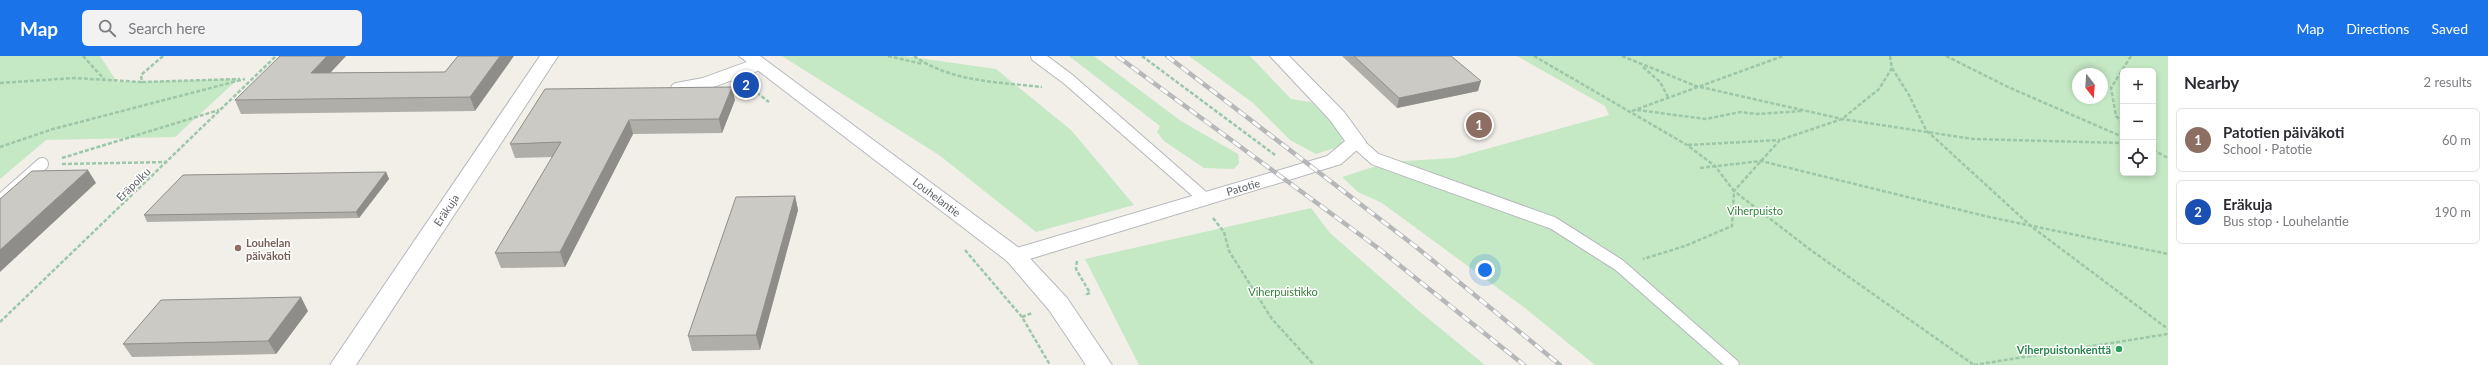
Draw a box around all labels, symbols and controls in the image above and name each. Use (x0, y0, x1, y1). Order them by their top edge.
search box (82, 10, 362, 46)
text: Map (20, 17, 58, 40)
icon: search (96, 17, 118, 39)
text: Search here (128, 19, 206, 37)
text: Map (2297, 20, 2324, 37)
text: Directions (2346, 20, 2409, 37)
text: Saved (2431, 20, 2468, 37)
north arrow (2072, 68, 2108, 104)
map controls (2120, 68, 2156, 176)
button: + (2120, 68, 2156, 104)
pin: 2 (733, 70, 759, 100)
text: Nearby (2184, 72, 2239, 93)
text: 2 results (2424, 74, 2472, 90)
button: − (2120, 104, 2156, 140)
pin: 1 (1466, 110, 1492, 140)
text: Patotien päiväkoti (2223, 123, 2344, 141)
text: 1 (2194, 132, 2202, 148)
text: 60 m (2442, 132, 2471, 148)
button: locate (2120, 140, 2156, 176)
text: School · Patotie (2223, 141, 2312, 157)
street label: Eräpolku (113, 165, 153, 203)
street label: Louhelantie (911, 175, 964, 219)
street label: Patotie (1225, 176, 1262, 198)
street label: Eräkuja (431, 192, 461, 228)
text: Eräkuja (2223, 195, 2272, 213)
park label: Viherpuisto (1727, 204, 1783, 217)
text: 2 (2194, 204, 2202, 220)
text: 190 m (2434, 204, 2471, 220)
text: Bus stop · Louhelantie (2223, 213, 2349, 229)
place label: Louhelan päiväkoti (246, 236, 291, 262)
marker: Louhelan päiväkoti (233, 243, 243, 253)
your location (1475, 260, 1495, 280)
park label: Viherpuistikko (1248, 285, 1318, 298)
place label: Viherpuistonkenttä (2016, 343, 2111, 356)
marker: Viherpuistonkenttä (2114, 344, 2124, 354)

